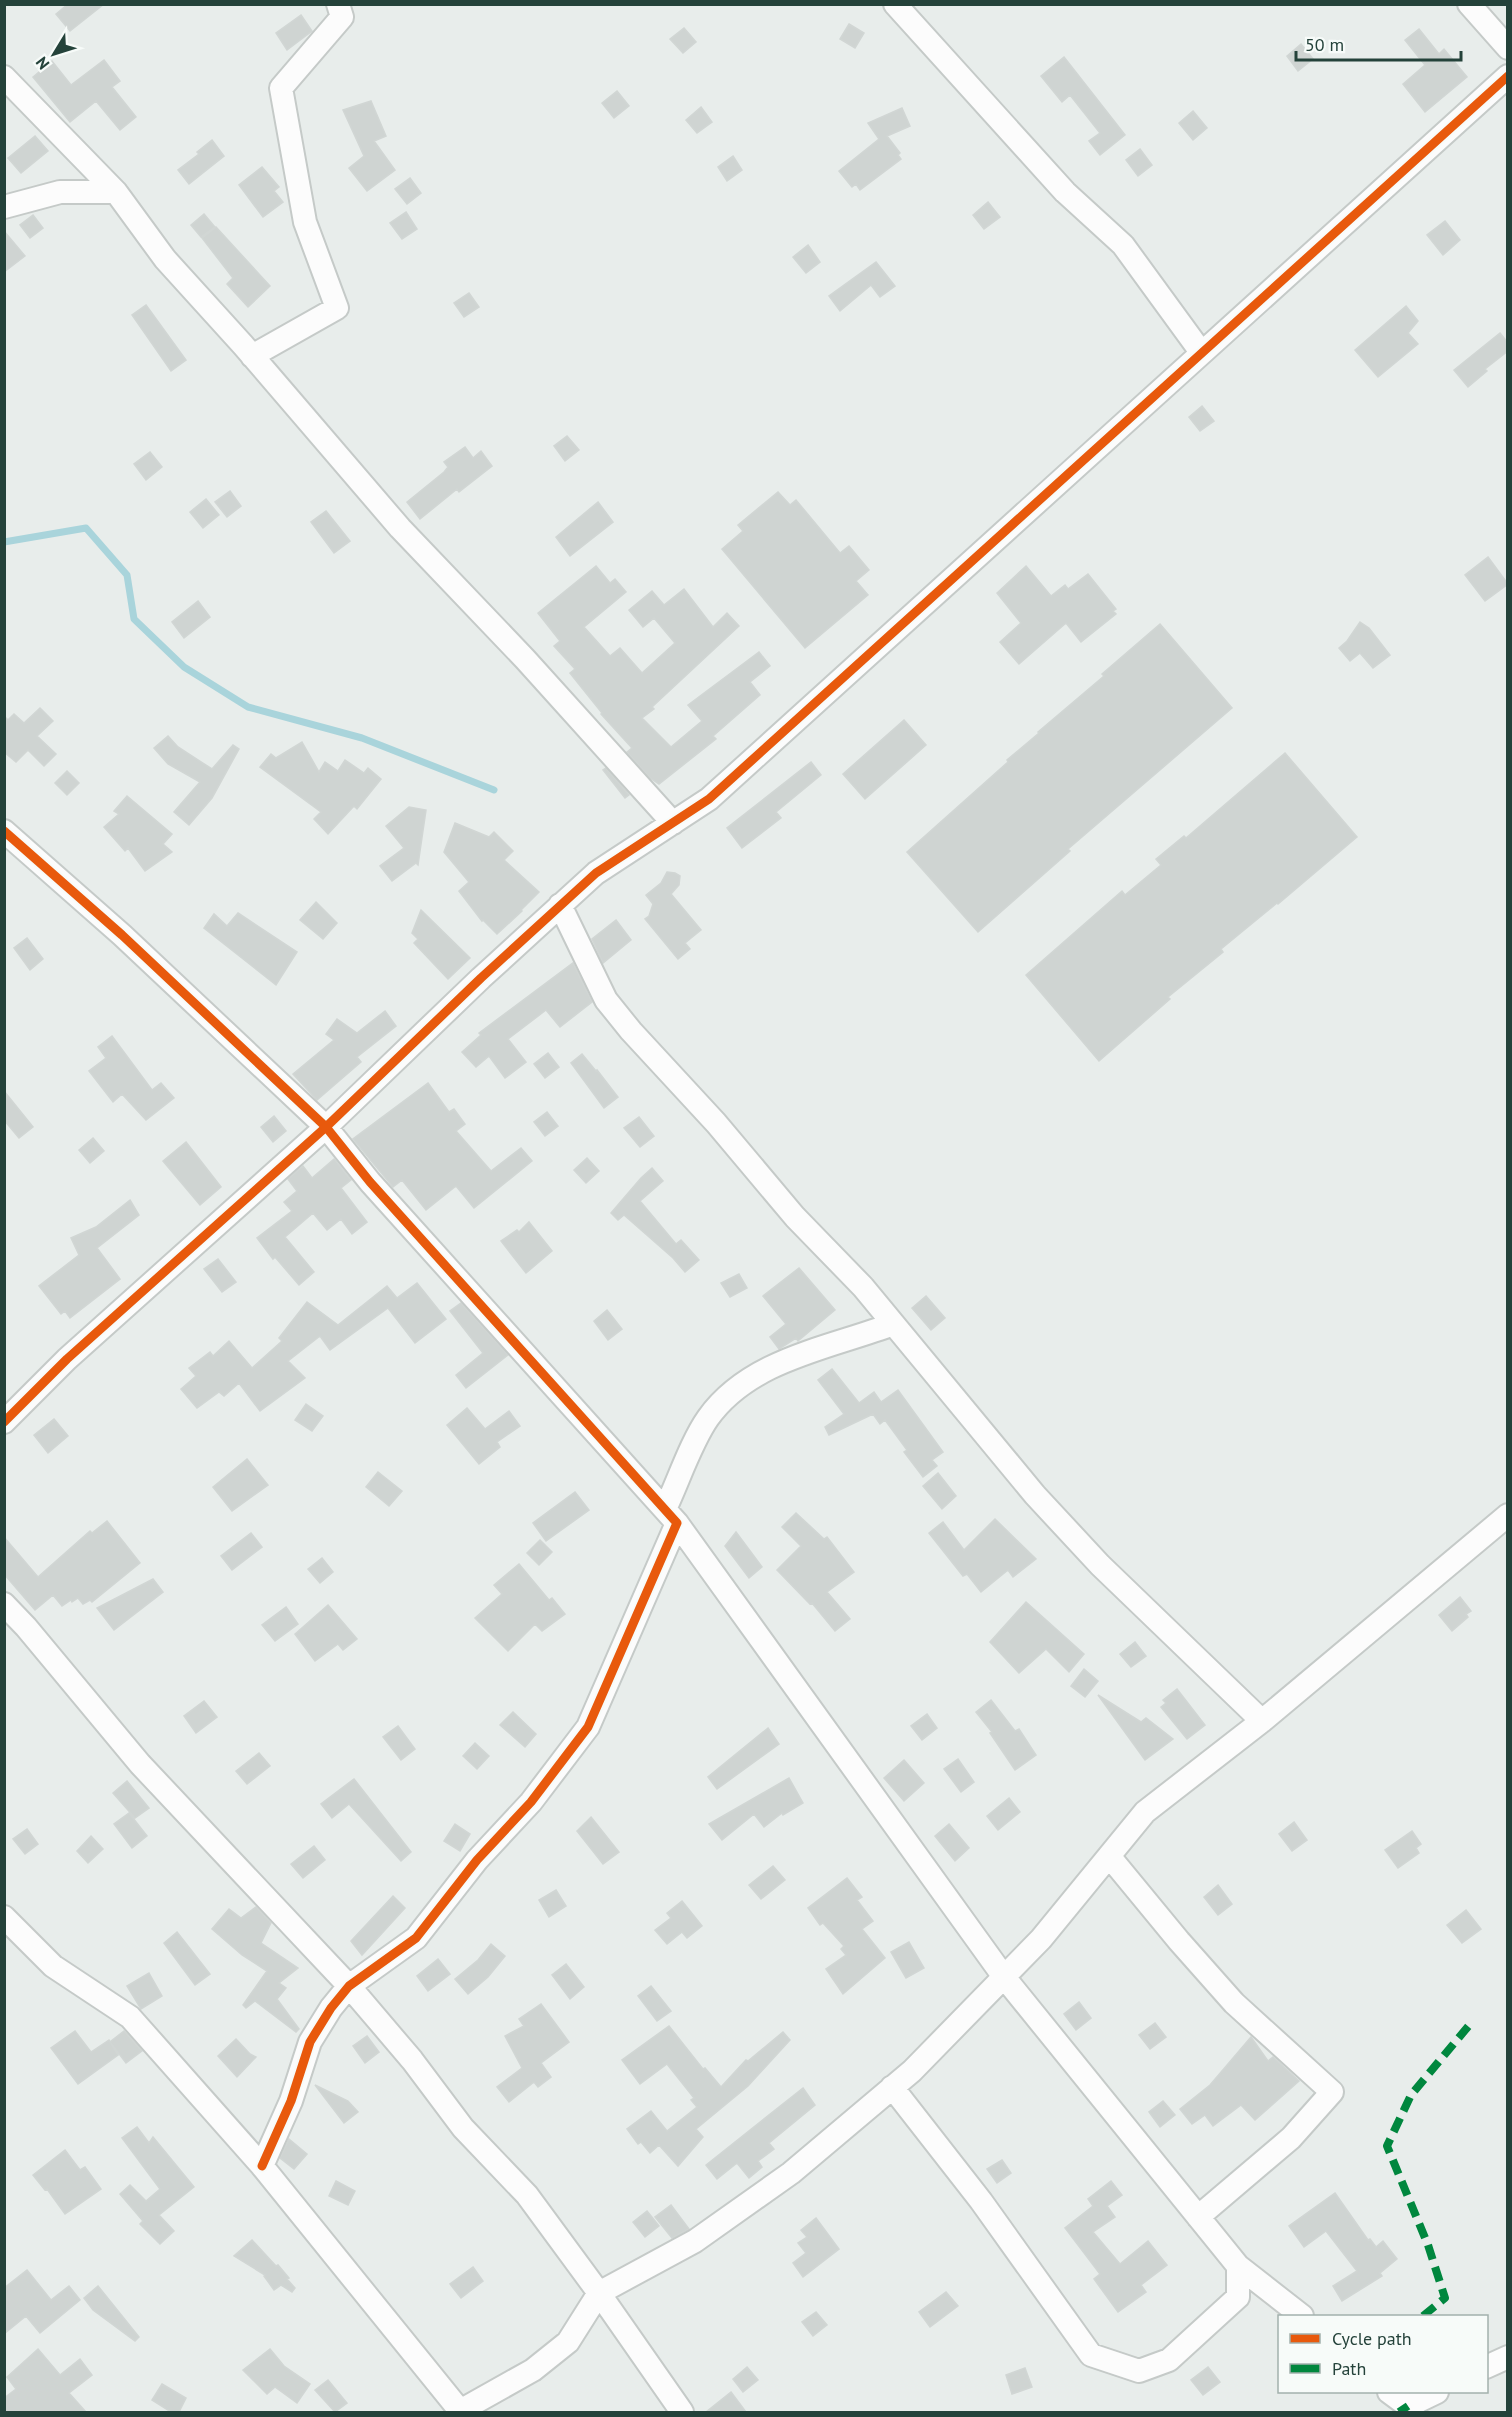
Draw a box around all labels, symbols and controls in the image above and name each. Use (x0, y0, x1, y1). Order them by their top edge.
north arrow (24, 24, 84, 84)
scale bar (1296, 24, 1461, 62)
text: 50 m (1305, 33, 1344, 56)
text: N (31, 53, 53, 74)
legend (1278, 2315, 1488, 2393)
text: Cycle path (1332, 2327, 1412, 2350)
text: Path (1332, 2357, 1366, 2380)

